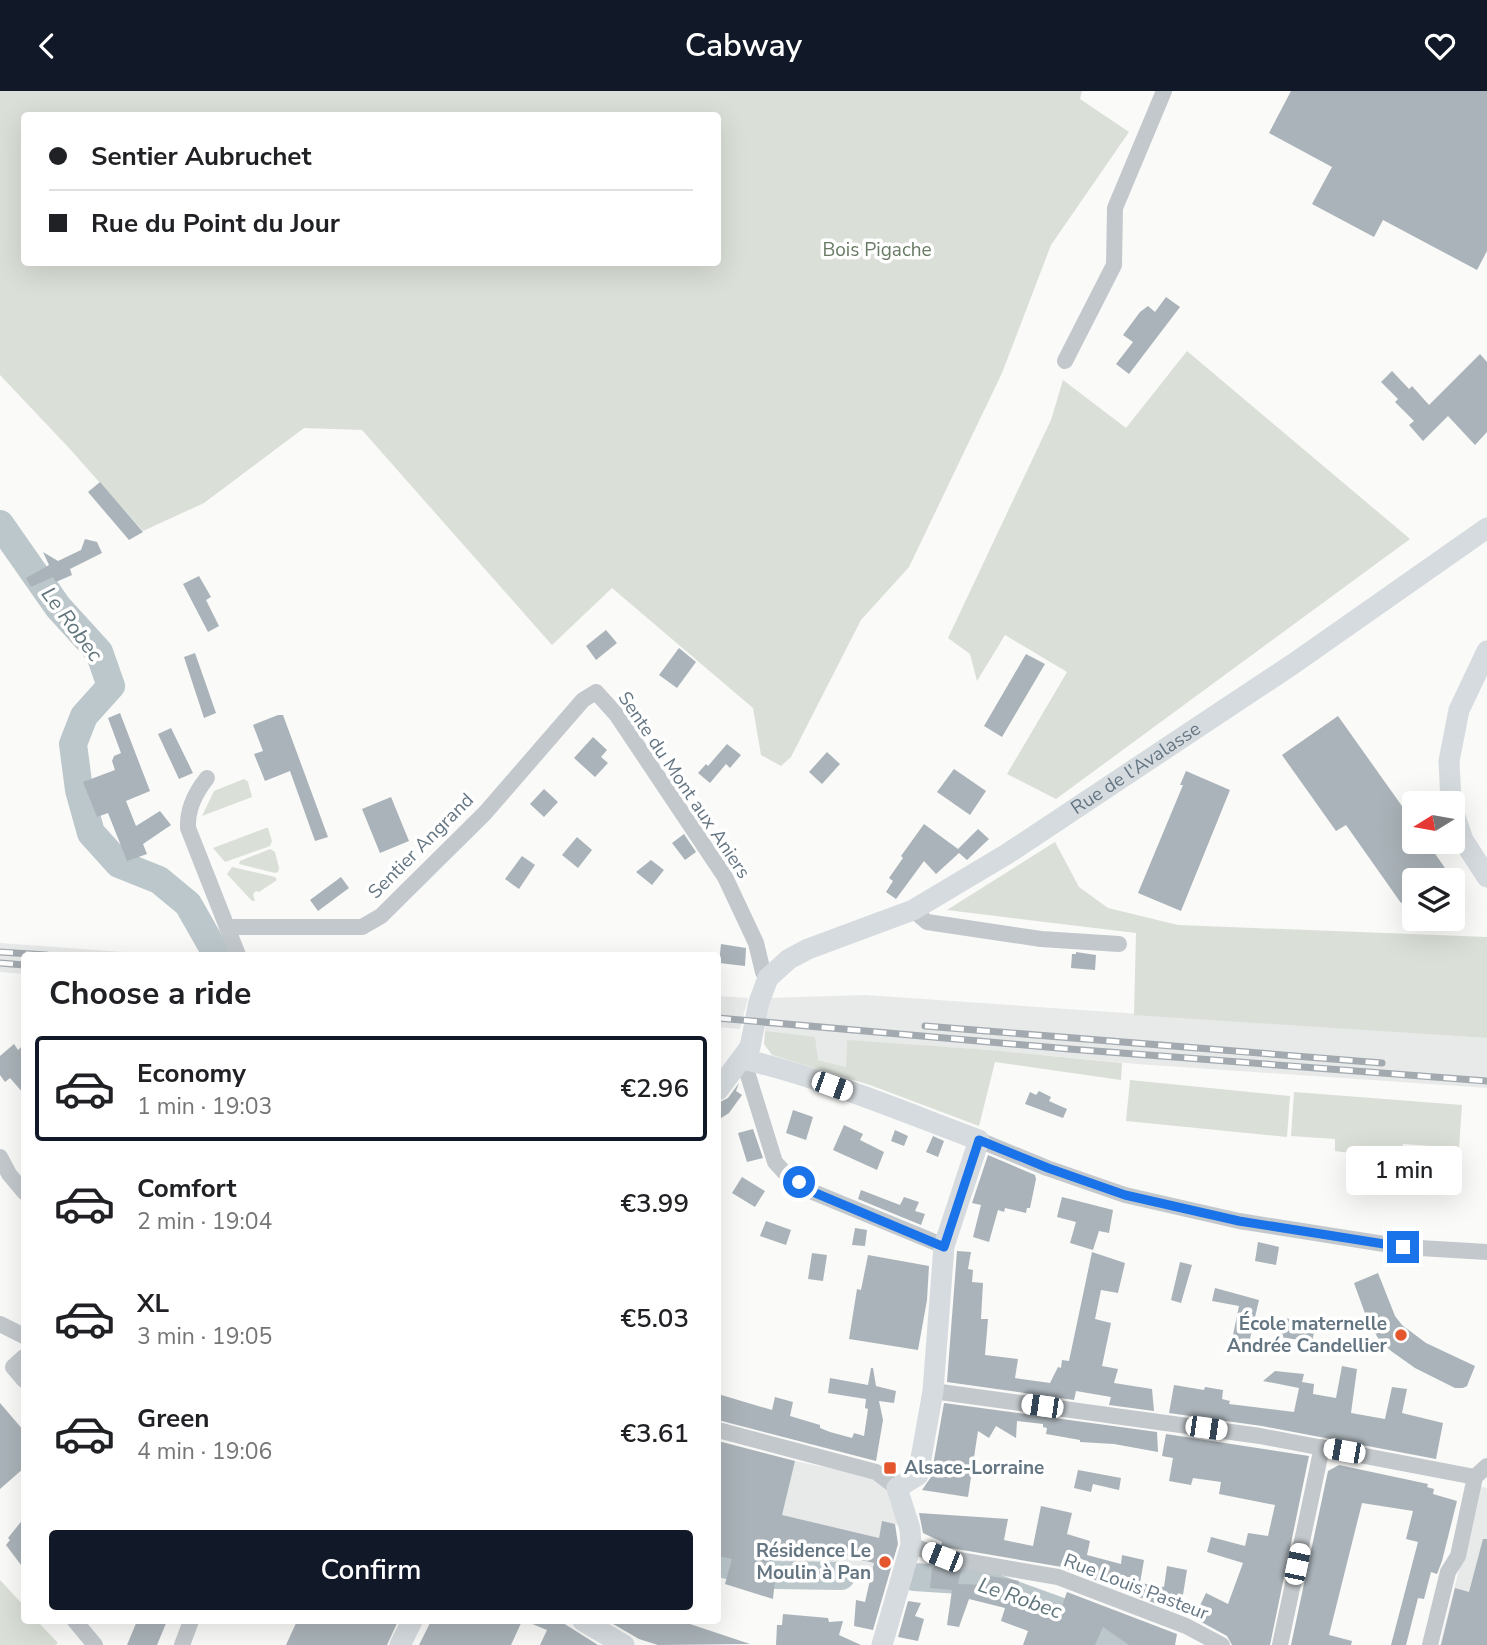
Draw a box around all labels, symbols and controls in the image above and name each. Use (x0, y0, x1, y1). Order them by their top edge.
text: Cabway (685, 24, 802, 67)
icon: back (28, 27, 66, 65)
icon: heart (1421, 27, 1459, 65)
text: Sentier Aubruchet (91, 139, 311, 174)
text: Rue du Point du Jour (91, 206, 340, 241)
park label: Bois Pigache (822, 237, 932, 263)
water label: Le Robec (35, 581, 109, 667)
street label: Sente du Mont aux Aniers (612, 686, 756, 884)
street label: Rue de l'Avalasse (1066, 716, 1206, 821)
street label: Sentier Angrand (362, 787, 480, 905)
north arrow (1402, 791, 1465, 854)
map controls (1402, 791, 1465, 931)
button: layers (1402, 868, 1465, 931)
text: Choose a ride (49, 972, 251, 1015)
text: Economy (137, 1056, 246, 1091)
icon: car (53, 1057, 116, 1120)
car (809, 1069, 856, 1103)
text: €2.96 (620, 1071, 689, 1106)
text: 1 min · 19:03 (137, 1091, 272, 1122)
callout: 1 min (1345, 1145, 1461, 1195)
text: 1 min (1375, 1155, 1433, 1186)
route start (783, 1166, 815, 1198)
text: Comfort (137, 1171, 237, 1206)
icon: car (53, 1172, 116, 1235)
text: €3.99 (620, 1186, 689, 1221)
text: 2 min · 19:04 (137, 1206, 272, 1237)
route end (1387, 1231, 1419, 1263)
text: XL (137, 1286, 169, 1321)
icon: car (53, 1287, 116, 1350)
text: €5.03 (620, 1301, 689, 1336)
place label: École maternelle Andrée Candellier (1227, 1311, 1388, 1359)
text: 3 min · 19:05 (137, 1321, 272, 1352)
marker: École maternelle Andrée Candellier (1393, 1327, 1409, 1343)
car (1020, 1393, 1065, 1419)
text: Green (137, 1401, 210, 1436)
icon: car (53, 1402, 116, 1465)
car (1184, 1415, 1229, 1441)
text: €3.61 (620, 1416, 689, 1451)
text: 4 min · 19:06 (137, 1436, 272, 1467)
car (1322, 1437, 1367, 1465)
place label: Alsace-Lorraine (904, 1455, 1044, 1481)
marker: Alsace-Lorraine (882, 1460, 898, 1476)
button: Confirm (49, 1530, 693, 1610)
place label: Résidence Le Moulin à Pan (756, 1538, 871, 1586)
car (919, 1539, 966, 1575)
car (1283, 1541, 1312, 1587)
street label: Rue Louis Pasteur (1060, 1547, 1212, 1627)
marker: Résidence Le Moulin à Pan (877, 1554, 893, 1570)
water label: Le Robec (975, 1571, 1066, 1625)

